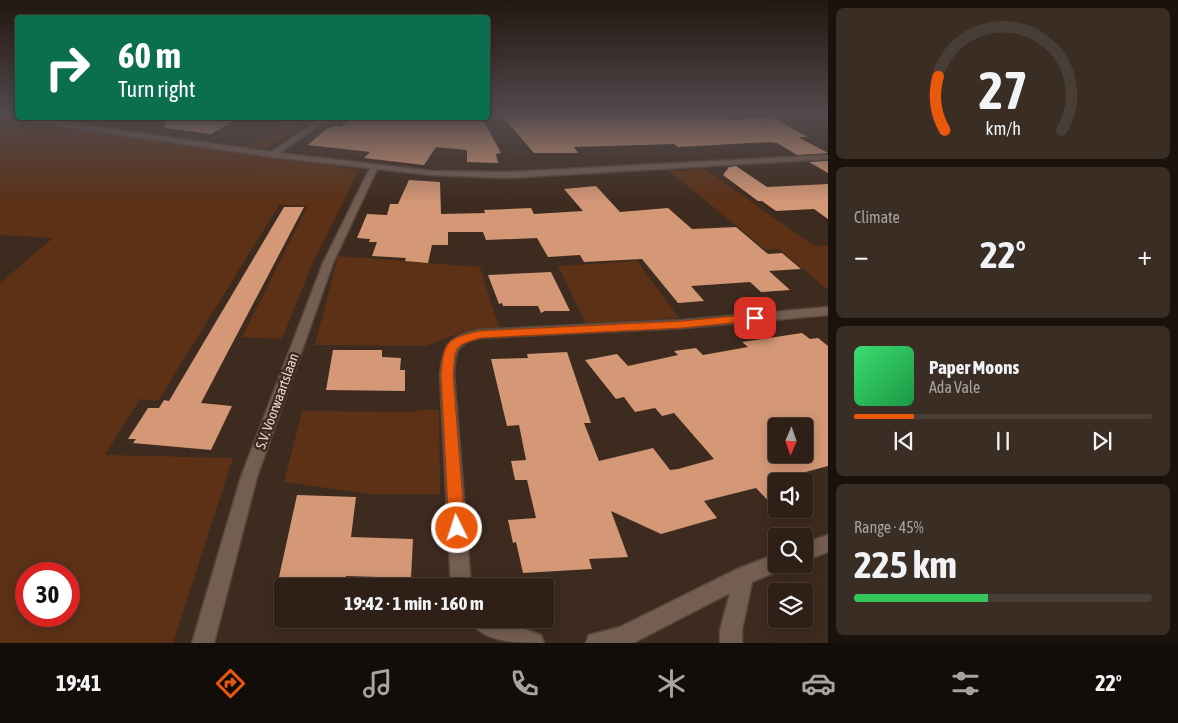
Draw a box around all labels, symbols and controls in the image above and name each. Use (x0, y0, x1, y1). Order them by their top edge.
icon: right (35, 35, 100, 100)
text: 60 m (118, 35, 181, 75)
text: 27 (979, 60, 1027, 120)
text: Turn right (118, 76, 195, 102)
text: km/h (985, 118, 1021, 139)
text: Climate (854, 208, 900, 226)
text: 22° (980, 233, 1026, 276)
text: − (854, 239, 869, 271)
text: + (1137, 239, 1152, 271)
pin (734, 297, 776, 339)
icon: arrive (741, 304, 769, 332)
street label: S.V. Voorwaartslaan (252, 351, 302, 451)
text: Paper Moons (929, 356, 1019, 378)
text: Ada Vale (929, 378, 980, 396)
north arrow (768, 418, 812, 462)
map controls (768, 418, 813, 628)
icon: previous (890, 427, 918, 455)
icon: pause (989, 427, 1017, 455)
icon: next (1088, 427, 1116, 455)
button: sound (768, 473, 813, 518)
position arrow (430, 501, 482, 553)
text: Range · 45% (854, 518, 924, 536)
button: search (768, 528, 813, 573)
text: 225 km (854, 543, 957, 586)
speed limit sign: 30 (15, 562, 80, 627)
button: layers (768, 583, 813, 628)
text: 19:42 · 1 min · 160 m (344, 592, 484, 614)
icon: directions (213, 666, 248, 701)
icon: music (360, 666, 395, 701)
icon: phone (507, 666, 542, 701)
icon: climate (654, 666, 689, 701)
icon: car (801, 666, 836, 701)
icon: filters (948, 666, 983, 701)
text: 19:41 (56, 670, 101, 696)
text: 22° (1095, 670, 1122, 696)

